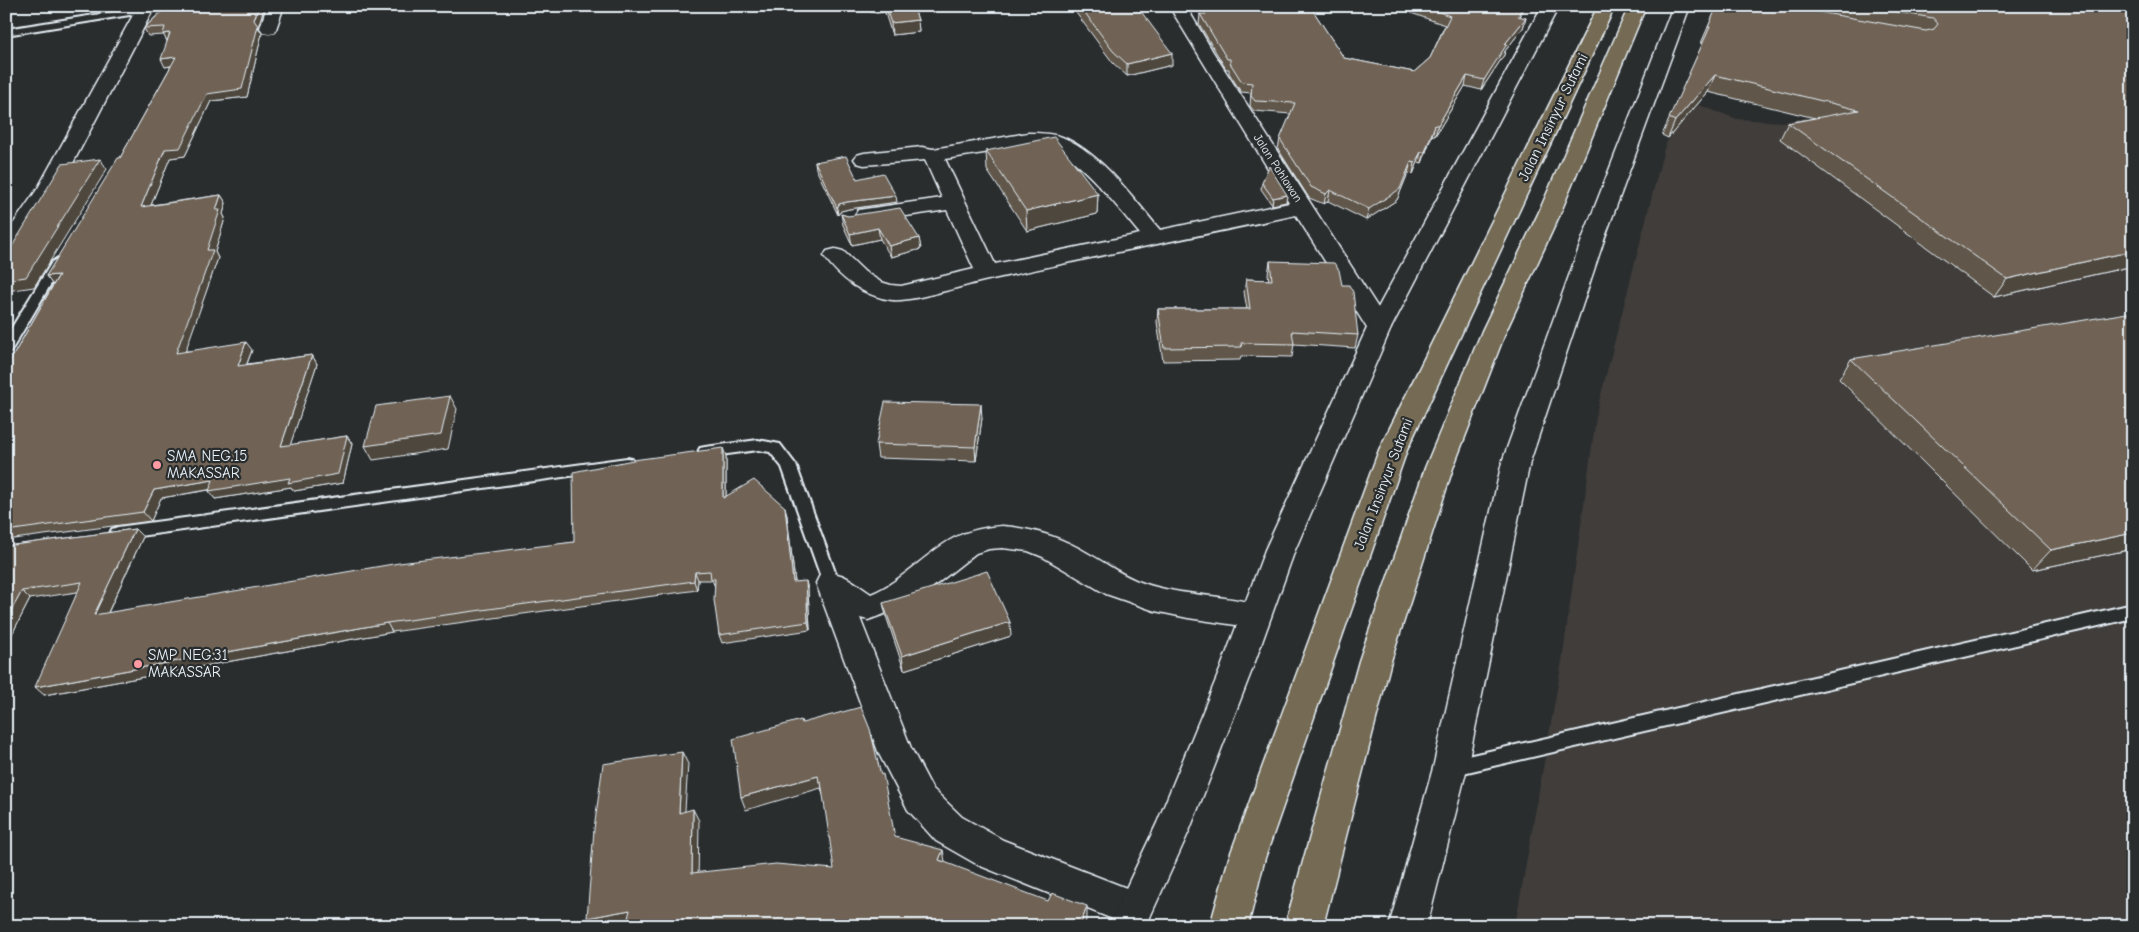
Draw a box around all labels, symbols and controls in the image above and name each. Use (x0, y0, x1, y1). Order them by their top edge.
street label: Jalan Insinyur Sutami (1514, 50, 1592, 184)
street label: Jalan Pahlawan (1251, 131, 1305, 205)
street label: Jalan Insinyur Sutami (1350, 416, 1416, 552)
place label: SMA NEG.15 MAKASSAR (167, 447, 247, 482)
marker: SMA NEG.15 MAKASSAR (151, 459, 163, 471)
place label: SMP NEG.31 MAKASSAR (148, 646, 228, 681)
marker: SMP NEG.31 MAKASSAR (132, 658, 144, 670)

